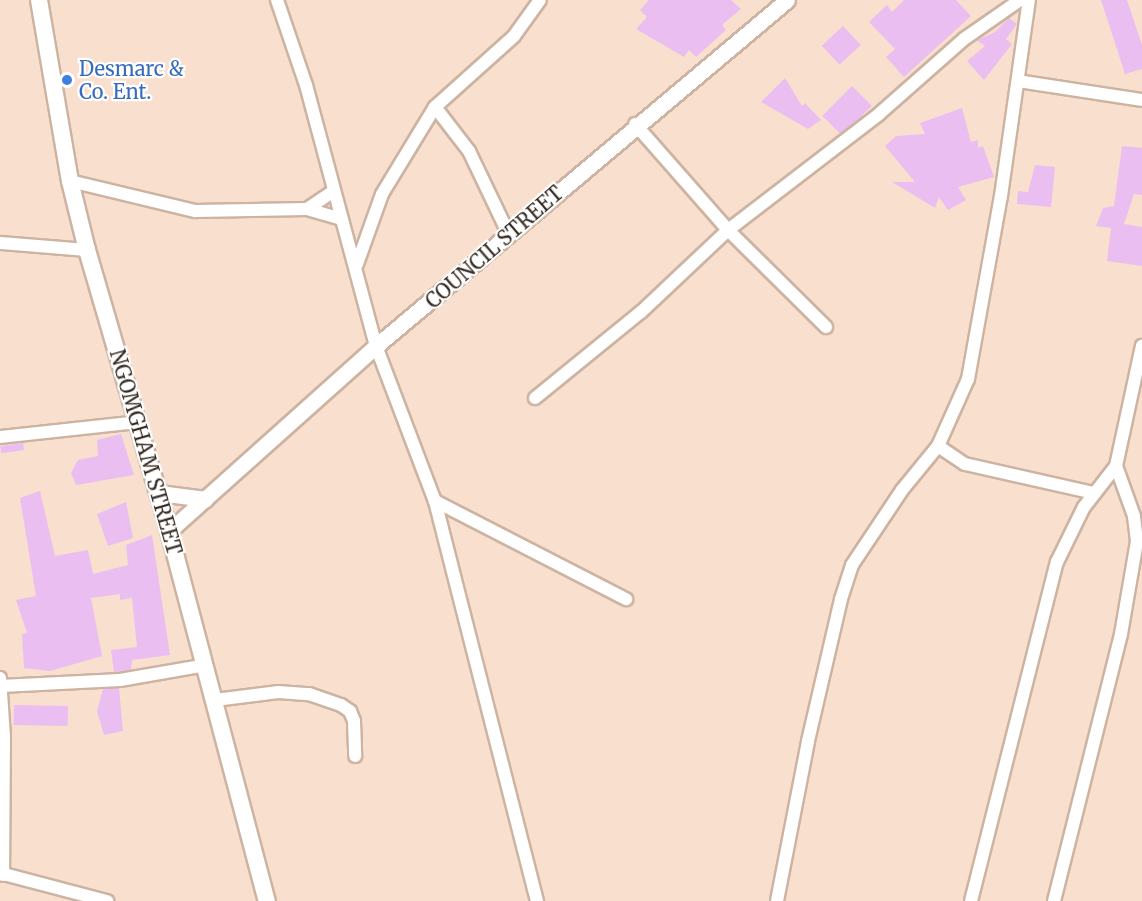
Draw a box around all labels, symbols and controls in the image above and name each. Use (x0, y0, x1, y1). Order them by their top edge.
place label: Desmarc & Co. Ent. (79, 56, 184, 103)
marker: Desmarc & Co. Ent. (60, 73, 74, 87)
street label: COUNCIL STREET (420, 181, 568, 313)
street label: NGOMGHAM STREET (105, 347, 187, 557)

